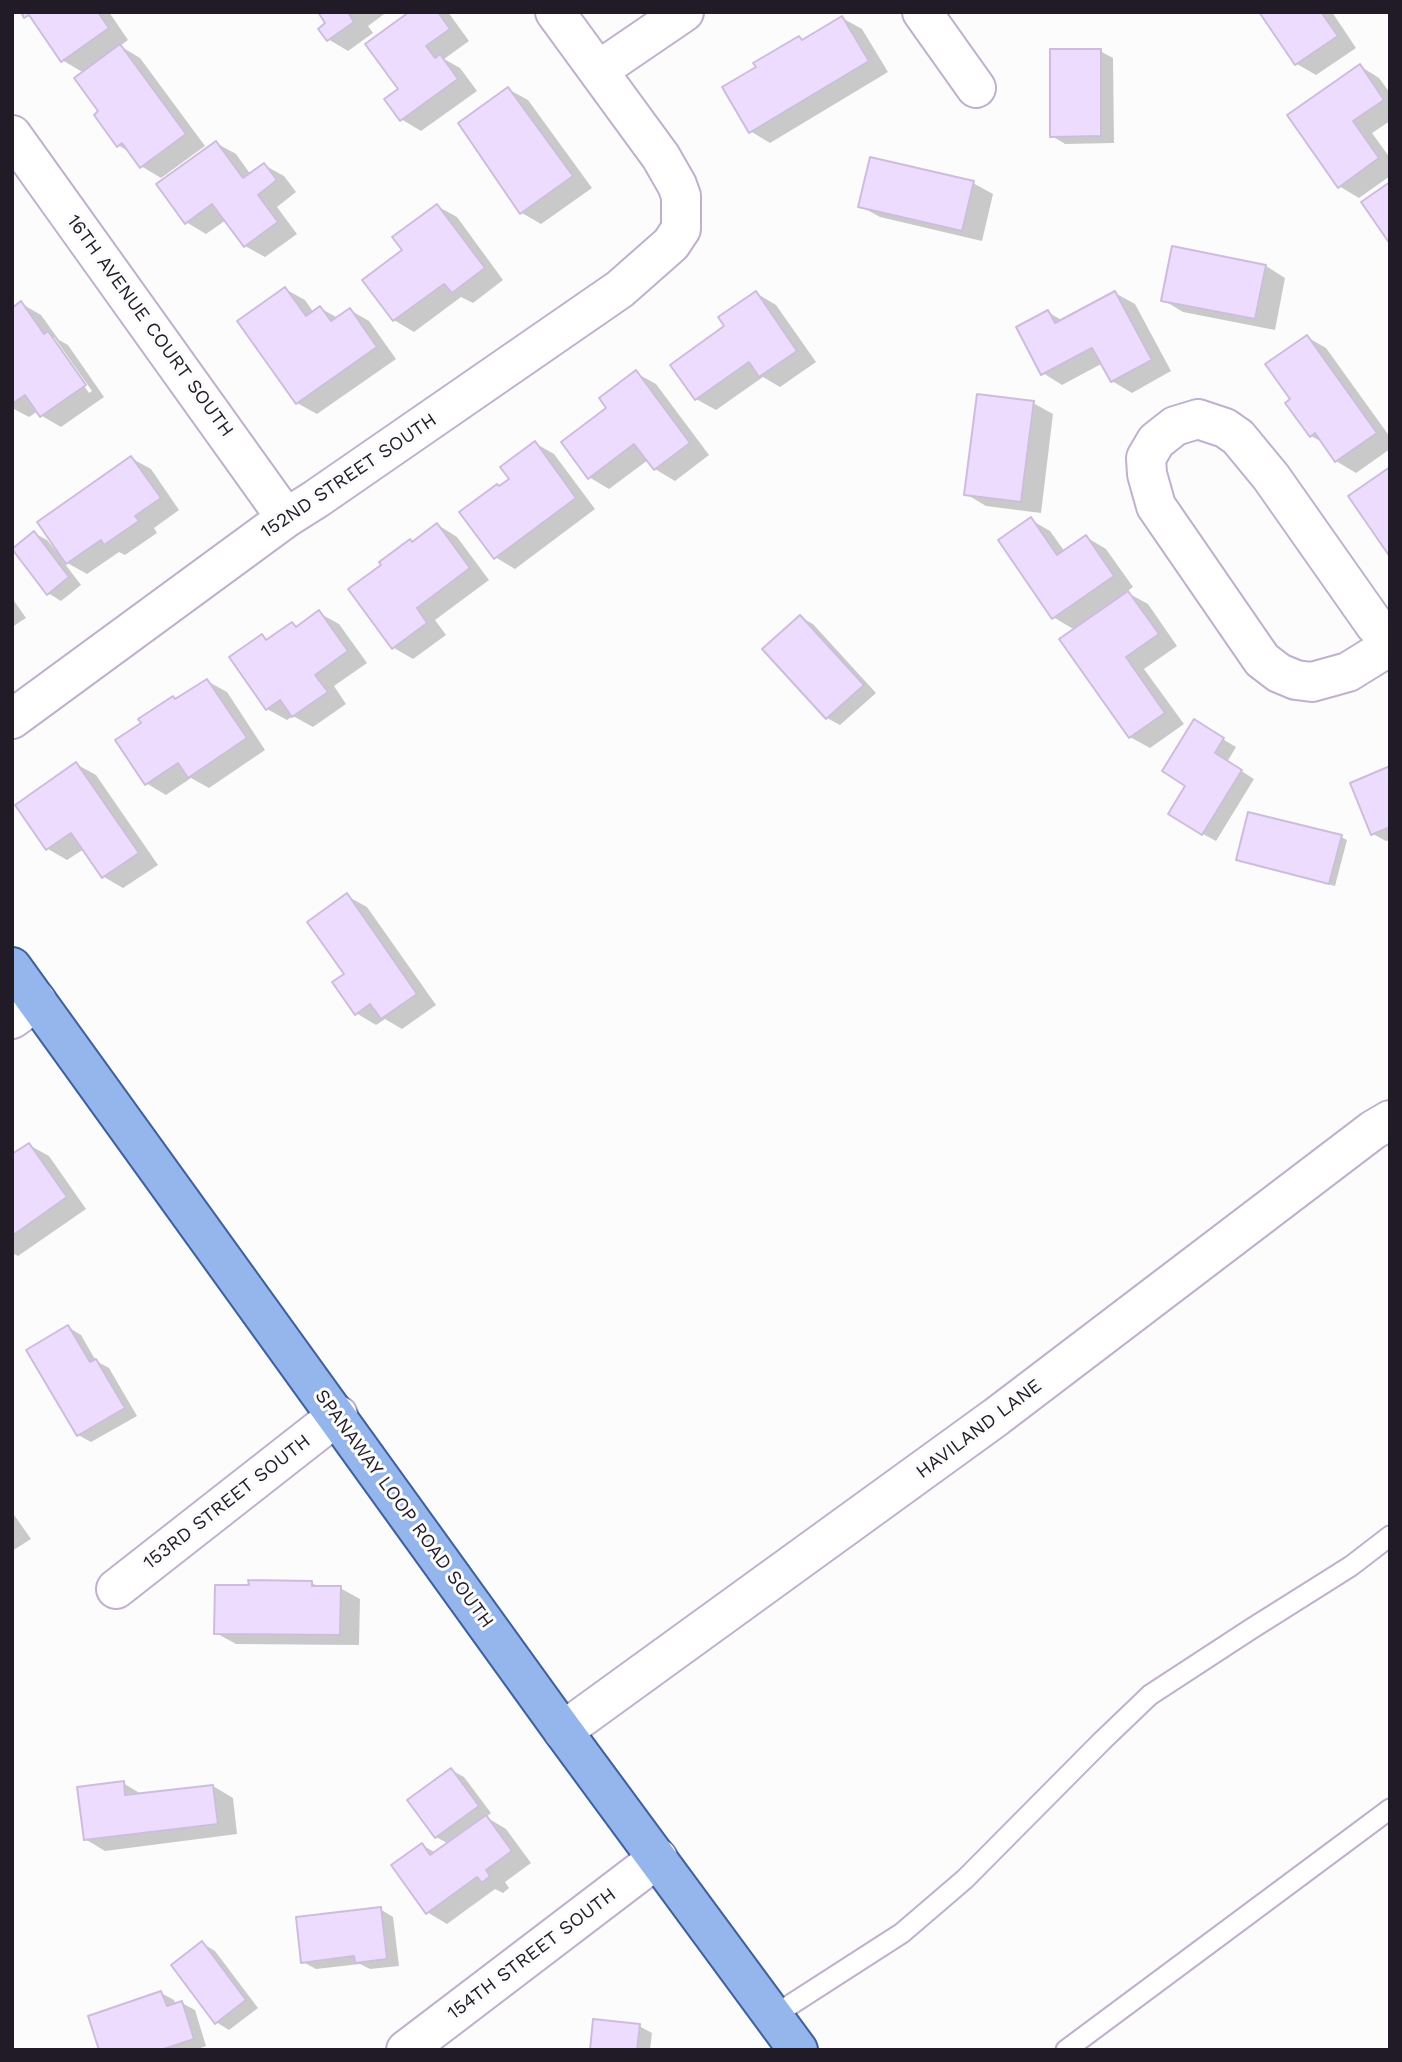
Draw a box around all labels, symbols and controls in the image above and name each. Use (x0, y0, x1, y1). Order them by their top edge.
street label: 16TH AVENUE COURT SOUTH (62, 211, 238, 441)
street label: 152ND STREET SOUTH (257, 409, 441, 543)
street label: HAVILAND LANE (912, 1374, 1046, 1484)
street label: SPANAWAY LOOP ROAD SOUTH (310, 1385, 498, 1633)
street label: 153RD STREET SOUTH (139, 1430, 315, 1574)
street label: 154TH STREET SOUTH (443, 1883, 621, 2025)

